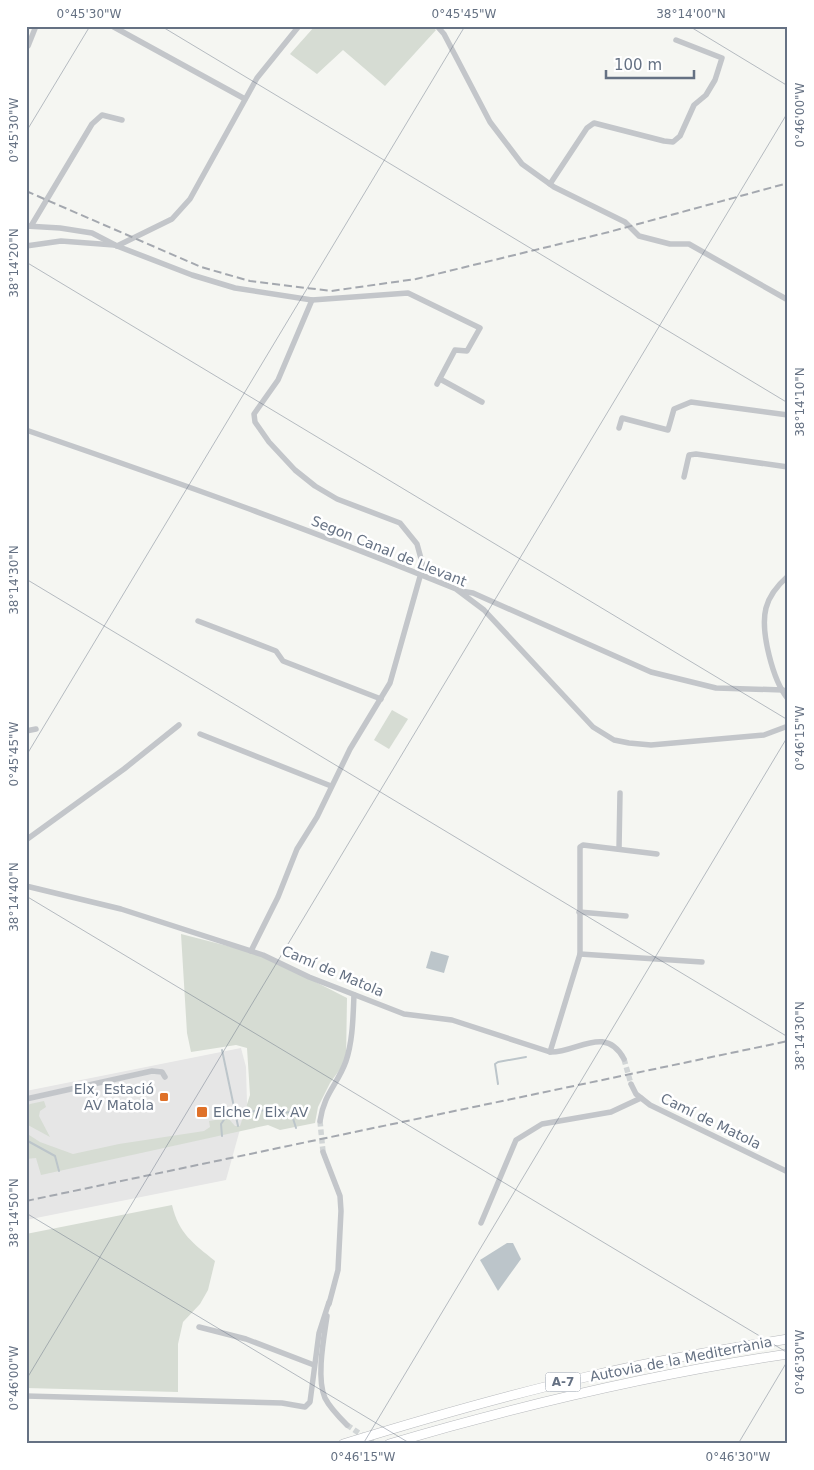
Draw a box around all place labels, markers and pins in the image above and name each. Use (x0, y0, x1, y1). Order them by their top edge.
place label: Elx, Estació AV Matola (74, 1081, 154, 1113)
marker: Elx, Estació AV Matola (158, 1091, 170, 1103)
place label: Elche / Elx AV (213, 1104, 309, 1120)
marker: Elche / Elx AV (195, 1105, 209, 1119)

